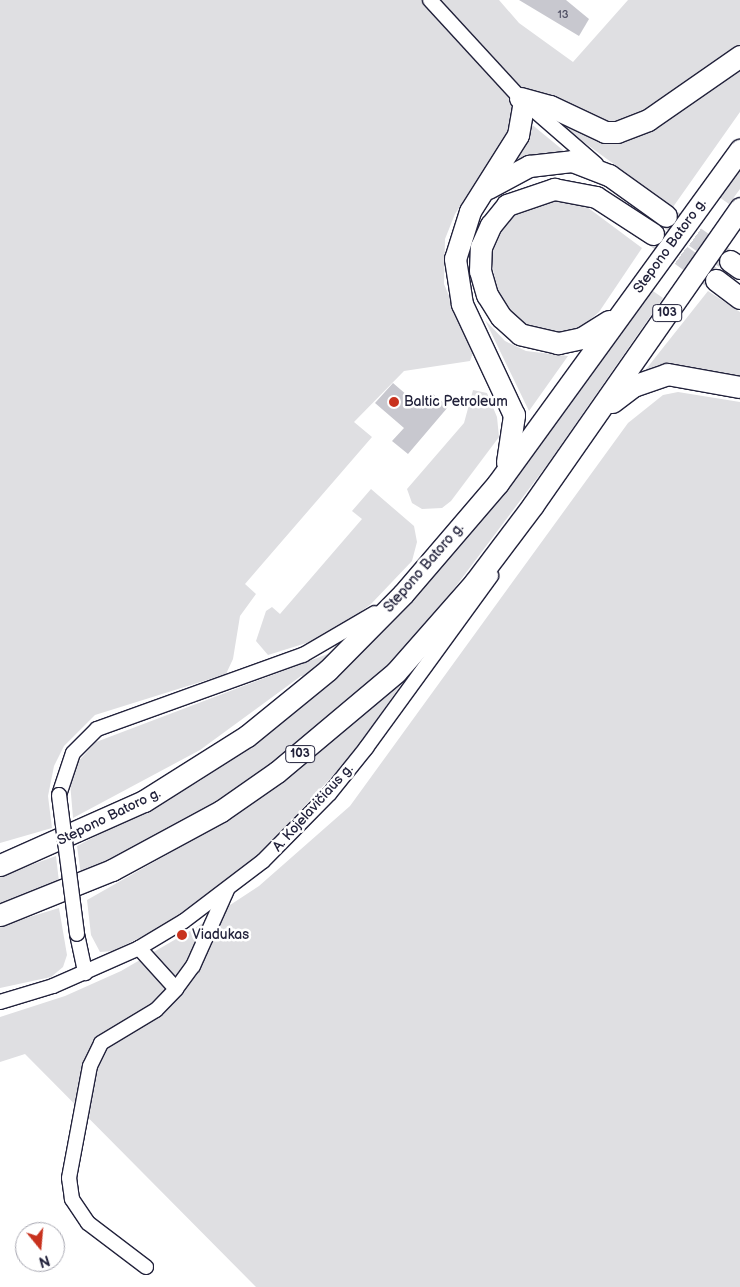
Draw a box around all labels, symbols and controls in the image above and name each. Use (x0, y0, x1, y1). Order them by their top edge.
house number: 13 (557, 8, 569, 22)
street label: Stepono Batoro g. (630, 195, 710, 297)
road number: 103 (652, 304, 682, 322)
place label: Baltic Petroleum (404, 394, 508, 410)
marker: Baltic Petroleum (388, 396, 400, 408)
street label: Stepono Batoro g. (381, 520, 467, 616)
road number: 103 (285, 744, 315, 764)
street label: A. Kojelavičiaus g. (269, 761, 357, 855)
street label: Stepono Batoro g. (55, 785, 163, 849)
place label: Viadukas (192, 927, 249, 943)
marker: Viadukas (176, 929, 188, 941)
north arrow (15, 1222, 65, 1272)
text: N (37, 1251, 52, 1271)

